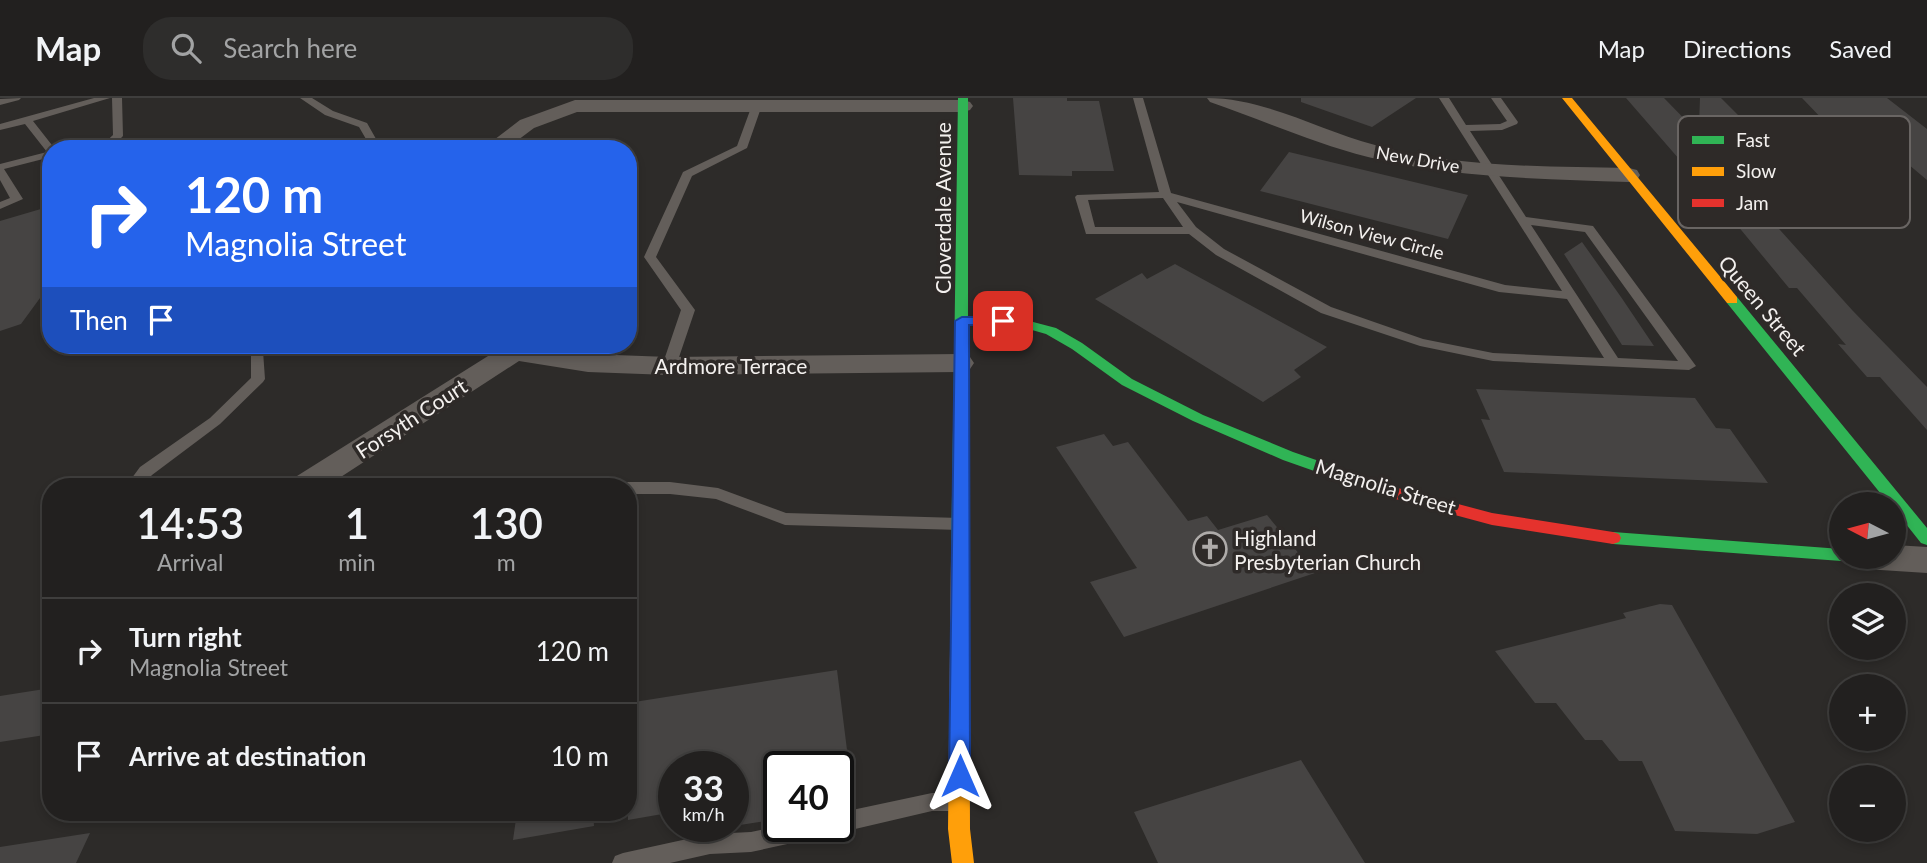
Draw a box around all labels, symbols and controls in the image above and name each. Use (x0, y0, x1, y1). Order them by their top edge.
search box (143, 17, 633, 80)
text: Map (35, 28, 101, 68)
icon: search (167, 29, 205, 67)
text: Search here (223, 32, 357, 64)
text: Map (1598, 34, 1645, 63)
text: Directions (1683, 34, 1791, 63)
text: Saved (1829, 34, 1892, 63)
legend (1678, 116, 1910, 228)
street label: Cloverdale Avenue (930, 122, 955, 294)
text: Fast (1736, 128, 1770, 151)
street label: New Drive (1375, 141, 1461, 177)
text: Slow (1736, 159, 1776, 182)
text: 120 m (185, 165, 323, 223)
icon: right (70, 168, 161, 259)
text: Jam (1736, 191, 1769, 214)
street label: Wilson View Circle (1298, 204, 1446, 264)
text: Magnolia Street (185, 224, 406, 263)
street label: Queen Street (1714, 250, 1812, 360)
pin (973, 291, 1033, 351)
icon: arrive (142, 301, 180, 339)
icon: arrive (984, 302, 1022, 340)
text: Then (70, 304, 128, 336)
street label: Ardmore Terrace (655, 353, 807, 378)
street label: Forsyth Court (351, 373, 472, 463)
street label: Magnolia Street (1313, 453, 1460, 519)
north arrow (1829, 492, 1906, 569)
map controls (1829, 492, 1906, 842)
text: 14:53 (136, 498, 244, 548)
text: 1 (345, 498, 369, 548)
text: 130 (470, 498, 543, 548)
place label: Highland Presbyterian Church (1234, 525, 1421, 574)
church icon: Highland Presbyterian Church (1191, 530, 1229, 568)
text: Arrival (157, 548, 223, 576)
text: min (338, 548, 376, 576)
text: m (497, 548, 516, 576)
button: layers (1829, 583, 1906, 660)
text: Turn right (129, 621, 242, 653)
icon: right (70, 632, 108, 670)
text: 120 m (536, 635, 609, 667)
text: Magnolia Street (129, 653, 288, 681)
button: + (1829, 674, 1906, 751)
icon: arrive (70, 737, 108, 775)
position arrow (923, 739, 997, 813)
text: Arrive at destination (129, 740, 366, 772)
text: 10 m (551, 740, 609, 772)
speed limit sign: 40 (763, 751, 854, 842)
button: − (1829, 765, 1906, 842)
text: 33 (683, 766, 724, 808)
text: km/h (682, 803, 725, 825)

